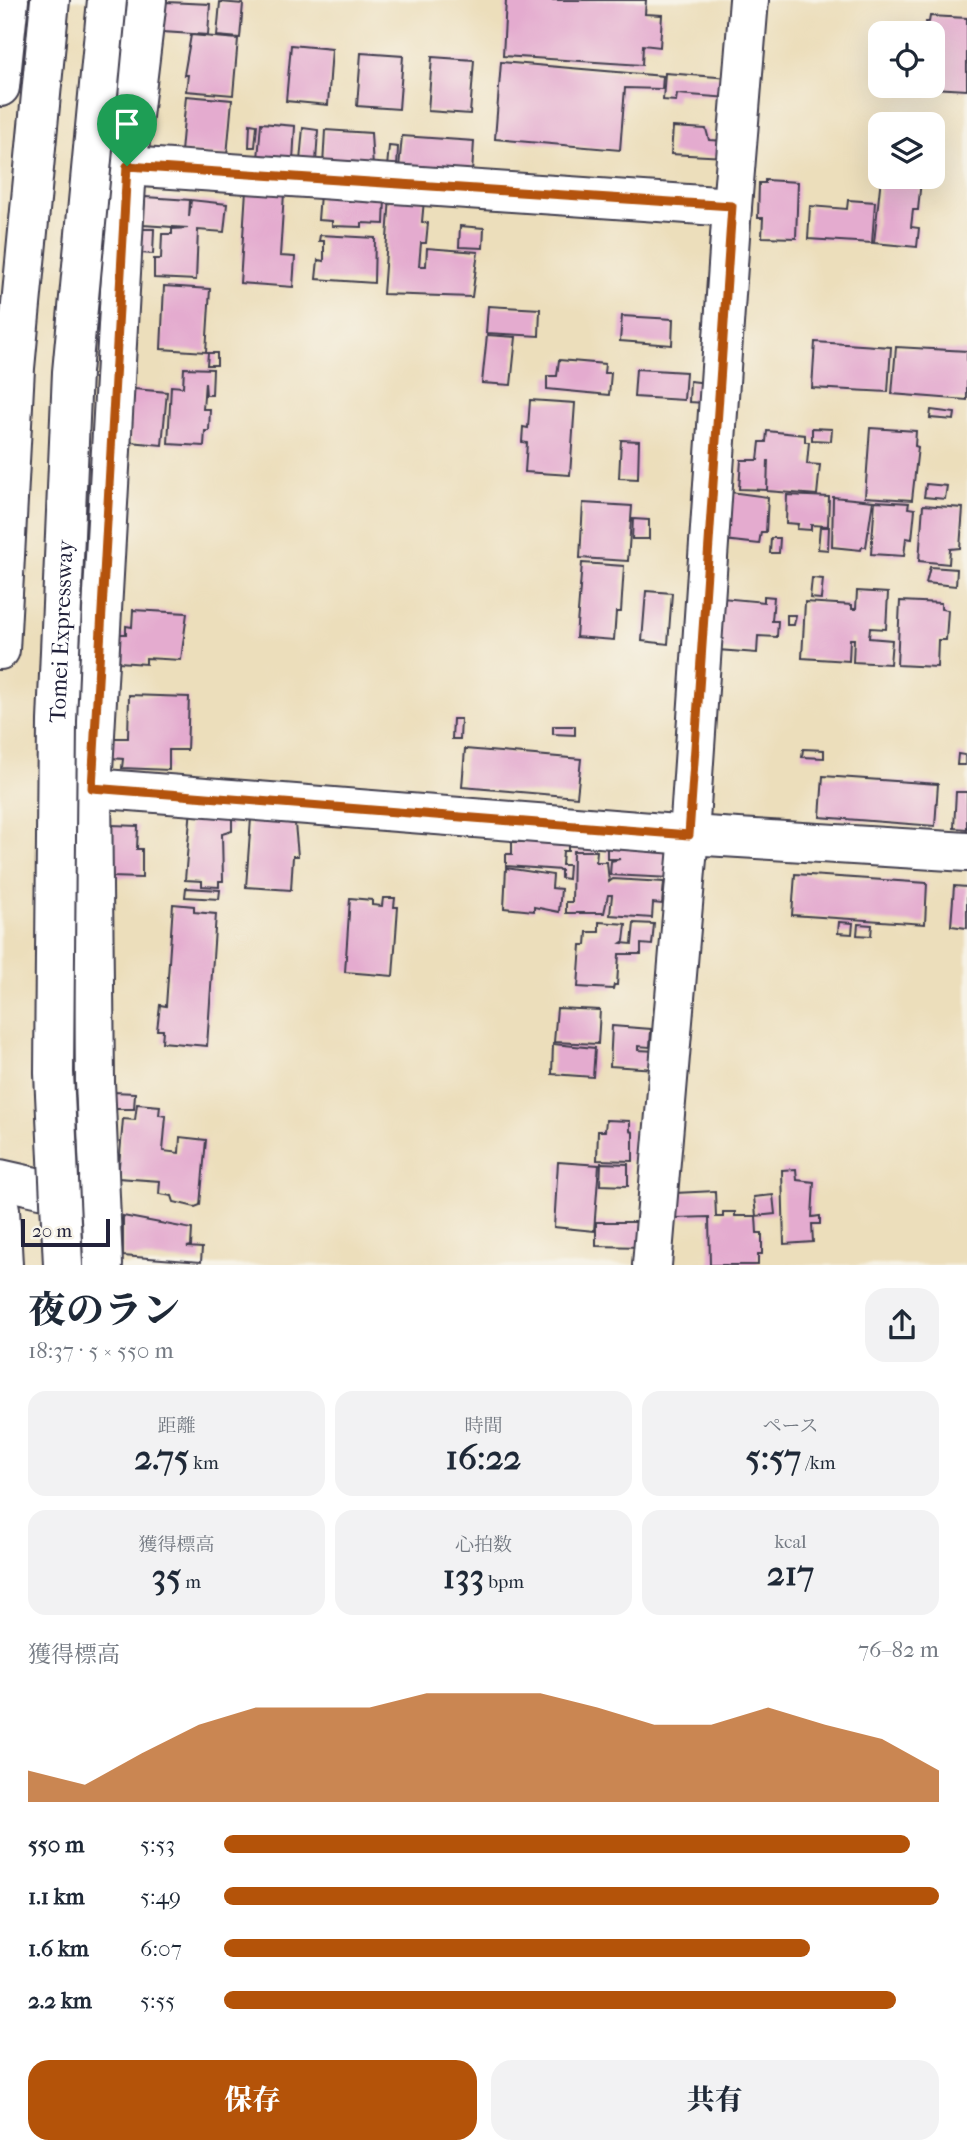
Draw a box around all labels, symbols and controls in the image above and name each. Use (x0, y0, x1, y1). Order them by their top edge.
map controls (868, 21, 945, 189)
button: locate (868, 21, 945, 98)
pin (97, 94, 157, 166)
icon: arrive (108, 105, 146, 143)
button: layers (868, 112, 945, 189)
street label: Tomei Expressway (43, 539, 78, 723)
scale bar (21, 1216, 110, 1248)
text: 20 m (32, 1220, 72, 1242)
text: 夜のラン (28, 1288, 180, 1333)
button: share (865, 1288, 939, 1362)
text: 18:37 · 5 × 550 m (28, 1337, 174, 1364)
text: 距離 (157, 1415, 196, 1437)
text: 時間 (464, 1415, 503, 1437)
text: ペース (762, 1415, 819, 1437)
text: 2.75 (134, 1437, 189, 1478)
text: 16:22 (446, 1437, 521, 1478)
text: 5:57 (746, 1437, 801, 1478)
text: km (189, 1452, 219, 1474)
text: /km (801, 1452, 835, 1474)
text: kcal (775, 1531, 806, 1553)
text: 獲得標高 (138, 1534, 215, 1556)
text: 心拍数 (455, 1534, 512, 1556)
text: 217 (767, 1553, 814, 1594)
text: 35 (152, 1556, 181, 1597)
text: 133 (443, 1556, 484, 1597)
text: m (181, 1571, 201, 1593)
text: bpm (484, 1571, 524, 1593)
text: 76–82 m (858, 1636, 939, 1663)
text: 獲得標高 (28, 1641, 120, 1668)
text: 550 m (28, 1831, 84, 1858)
text: 5:53 (140, 1831, 175, 1858)
text: 1.1 km (28, 1883, 85, 1910)
text: 5:49 (140, 1883, 181, 1910)
text: 1.6 km (28, 1935, 89, 1962)
text: 6:07 (140, 1935, 182, 1962)
text: 2.2 km (28, 1987, 92, 2014)
text: 5:55 (140, 1987, 175, 2014)
button: 保存 (28, 2060, 477, 2140)
button: 共有 (491, 2060, 939, 2140)

